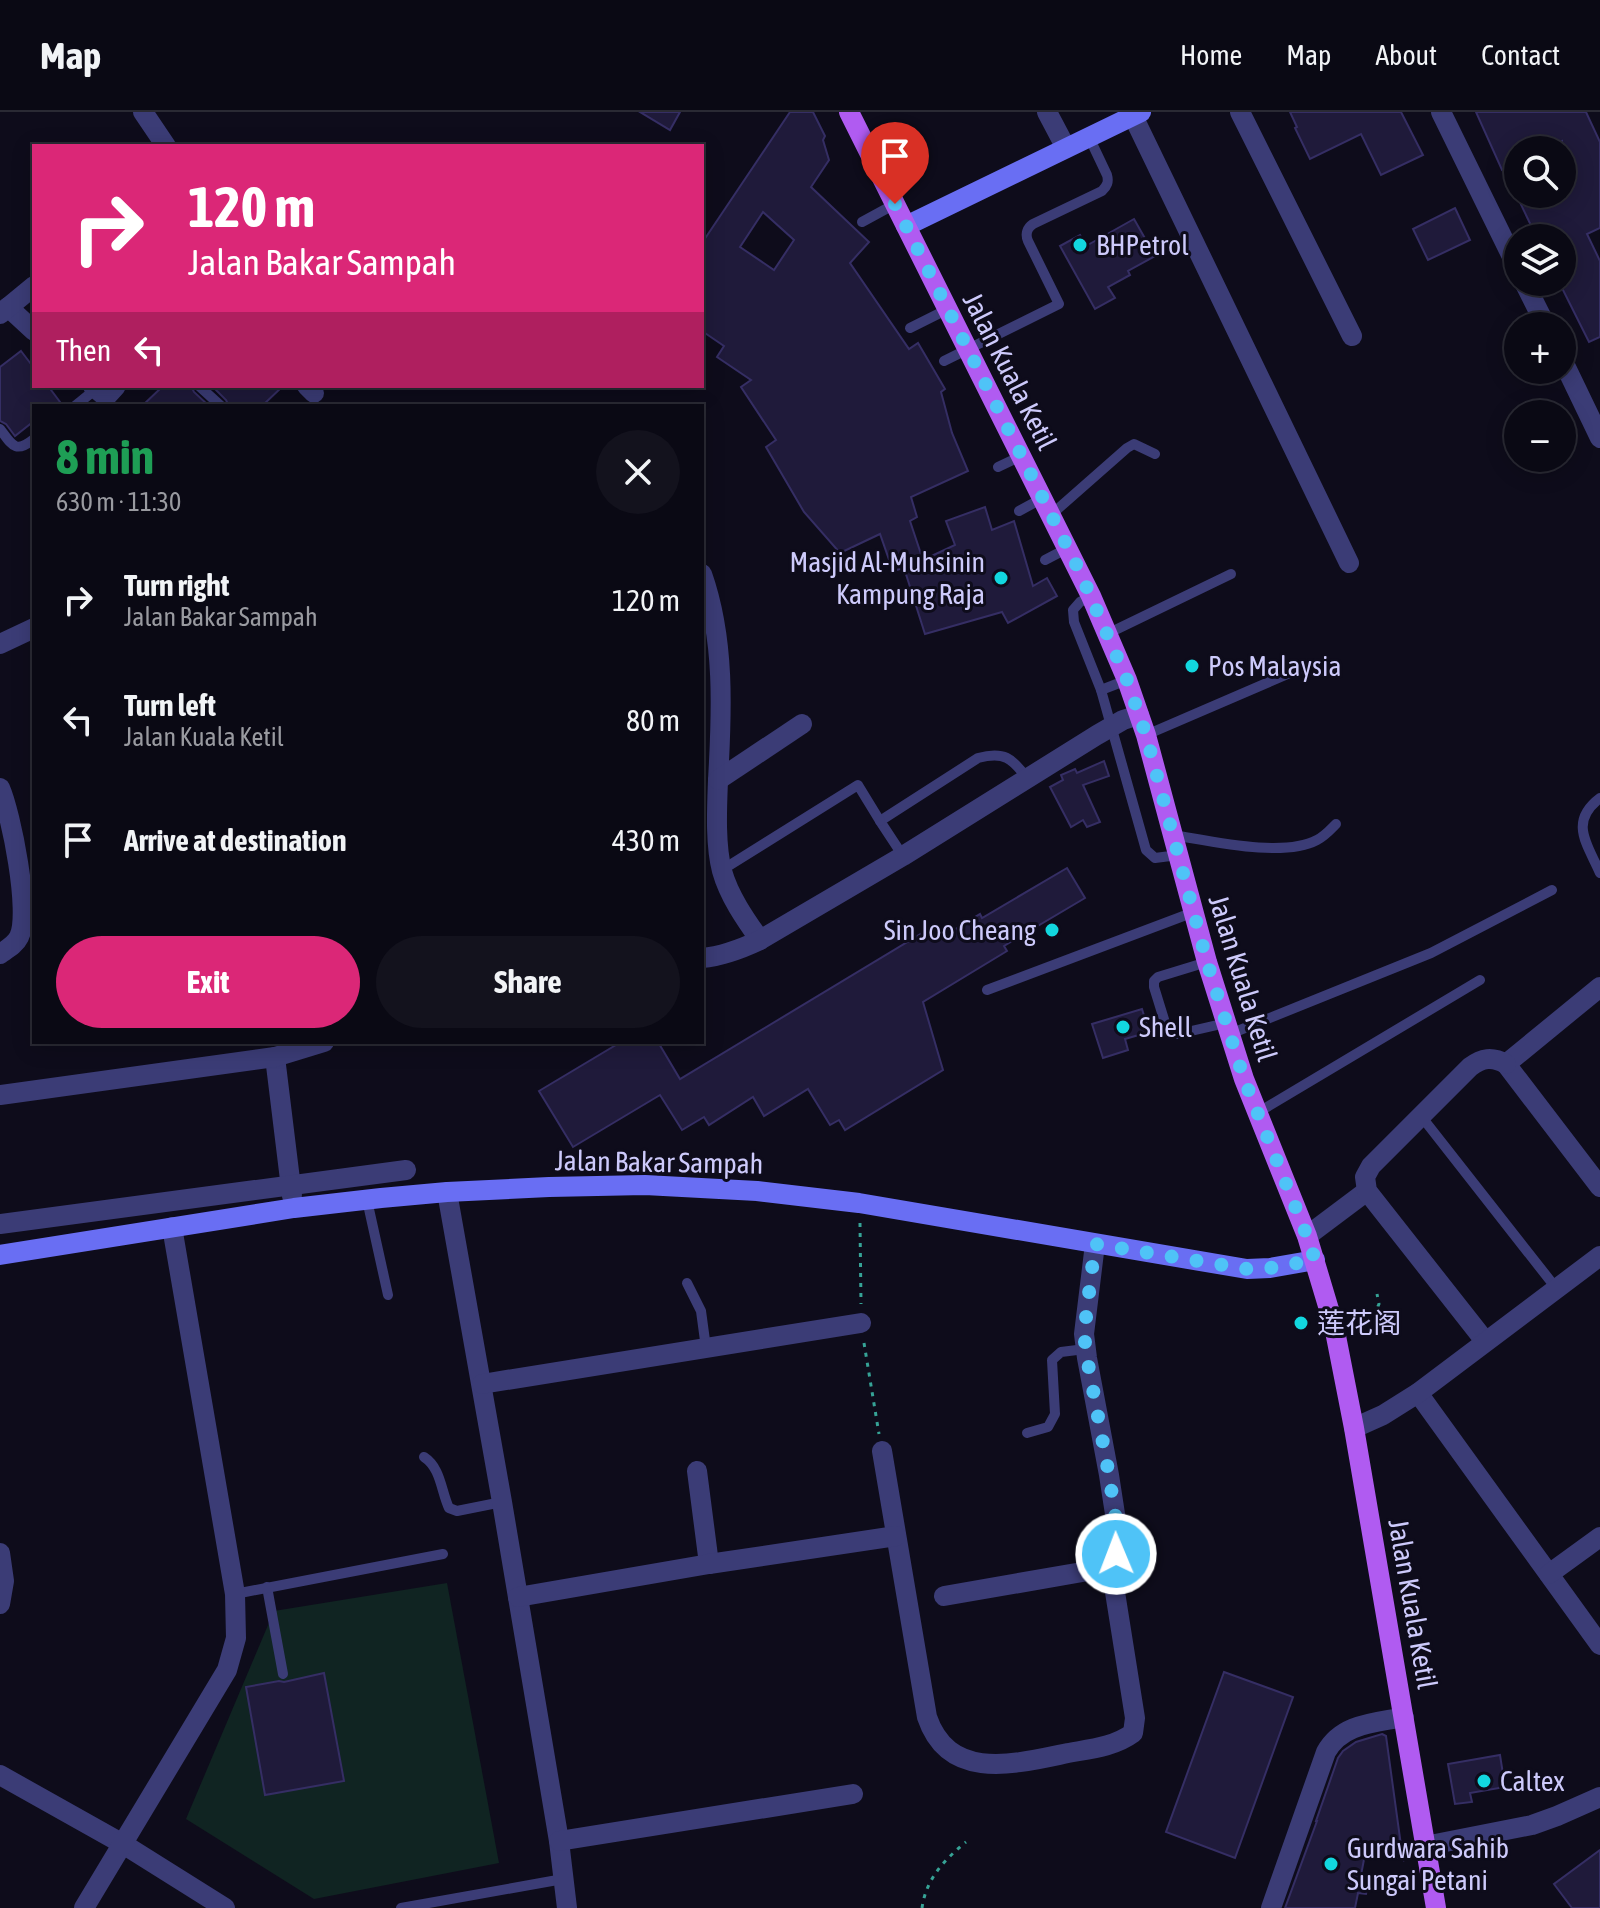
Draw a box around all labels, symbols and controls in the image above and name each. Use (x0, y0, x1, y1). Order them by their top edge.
text: Map (40, 34, 101, 77)
text: Home (1180, 39, 1242, 71)
text: Map (1286, 39, 1331, 71)
text: About (1375, 39, 1437, 71)
text: Contact (1481, 39, 1560, 71)
pin (861, 122, 929, 204)
icon: arrive (873, 134, 917, 178)
map controls (1504, 136, 1576, 472)
button: search (1504, 136, 1576, 208)
text: 120 m (188, 175, 315, 239)
icon: right (56, 176, 160, 280)
button: layers (1504, 224, 1576, 296)
place label: BHPetrol (1096, 229, 1189, 261)
marker: BHPetrol (1071, 236, 1089, 254)
text: Jalan Bakar Sampah (188, 241, 456, 283)
street label: Jalan Kuala Ketil (957, 287, 1064, 455)
button: + (1504, 312, 1576, 384)
icon: left (127, 328, 171, 372)
text: Then (56, 333, 111, 367)
button: − (1504, 400, 1576, 472)
text: 8 min (56, 429, 154, 484)
button: close (596, 430, 680, 514)
text: 630 m · 11:30 (56, 487, 181, 517)
place label: Masjid Al-Muhsinin Kampung Raja (789, 546, 985, 610)
text: Turn right (124, 568, 230, 602)
marker: Masjid Al-Muhsinin Kampung Raja (992, 569, 1010, 587)
icon: right (56, 578, 100, 622)
text: 120 m (612, 583, 680, 617)
text: Jalan Bakar Sampah (124, 602, 318, 632)
place label: Pos Malaysia (1208, 650, 1341, 682)
marker: Pos Malaysia (1183, 657, 1201, 675)
text: Turn left (124, 688, 216, 722)
icon: left (56, 698, 100, 742)
text: 80 m (626, 703, 680, 737)
text: Jalan Kuala Ketil (124, 722, 284, 752)
icon: arrive (56, 818, 100, 862)
text: Arrive at destination (124, 823, 346, 857)
text: 430 m (612, 823, 680, 857)
street label: Jalan Kuala Ketil (1203, 891, 1284, 1065)
place label: Sin Joo Cheang (884, 914, 1036, 946)
marker: Sin Joo Cheang (1043, 921, 1061, 939)
button: Exit (56, 936, 360, 1028)
button: Share (376, 936, 680, 1028)
place label: Shell (1139, 1011, 1192, 1043)
marker: Shell (1114, 1018, 1132, 1036)
street label: Jalan Bakar Sampah (555, 1144, 763, 1180)
place label: 莲花阁 (1317, 1307, 1401, 1339)
marker: 莲花阁 (1292, 1314, 1310, 1332)
position arrow (1074, 1512, 1158, 1596)
street label: Jalan Kuala Ketil (1382, 1517, 1444, 1692)
place label: Caltex (1500, 1765, 1565, 1797)
marker: Caltex (1475, 1772, 1493, 1790)
place label: Gurdwara Sahib Sungai Petani (1347, 1832, 1509, 1896)
marker: Gurdwara Sahib Sungai Petani (1322, 1855, 1340, 1873)

